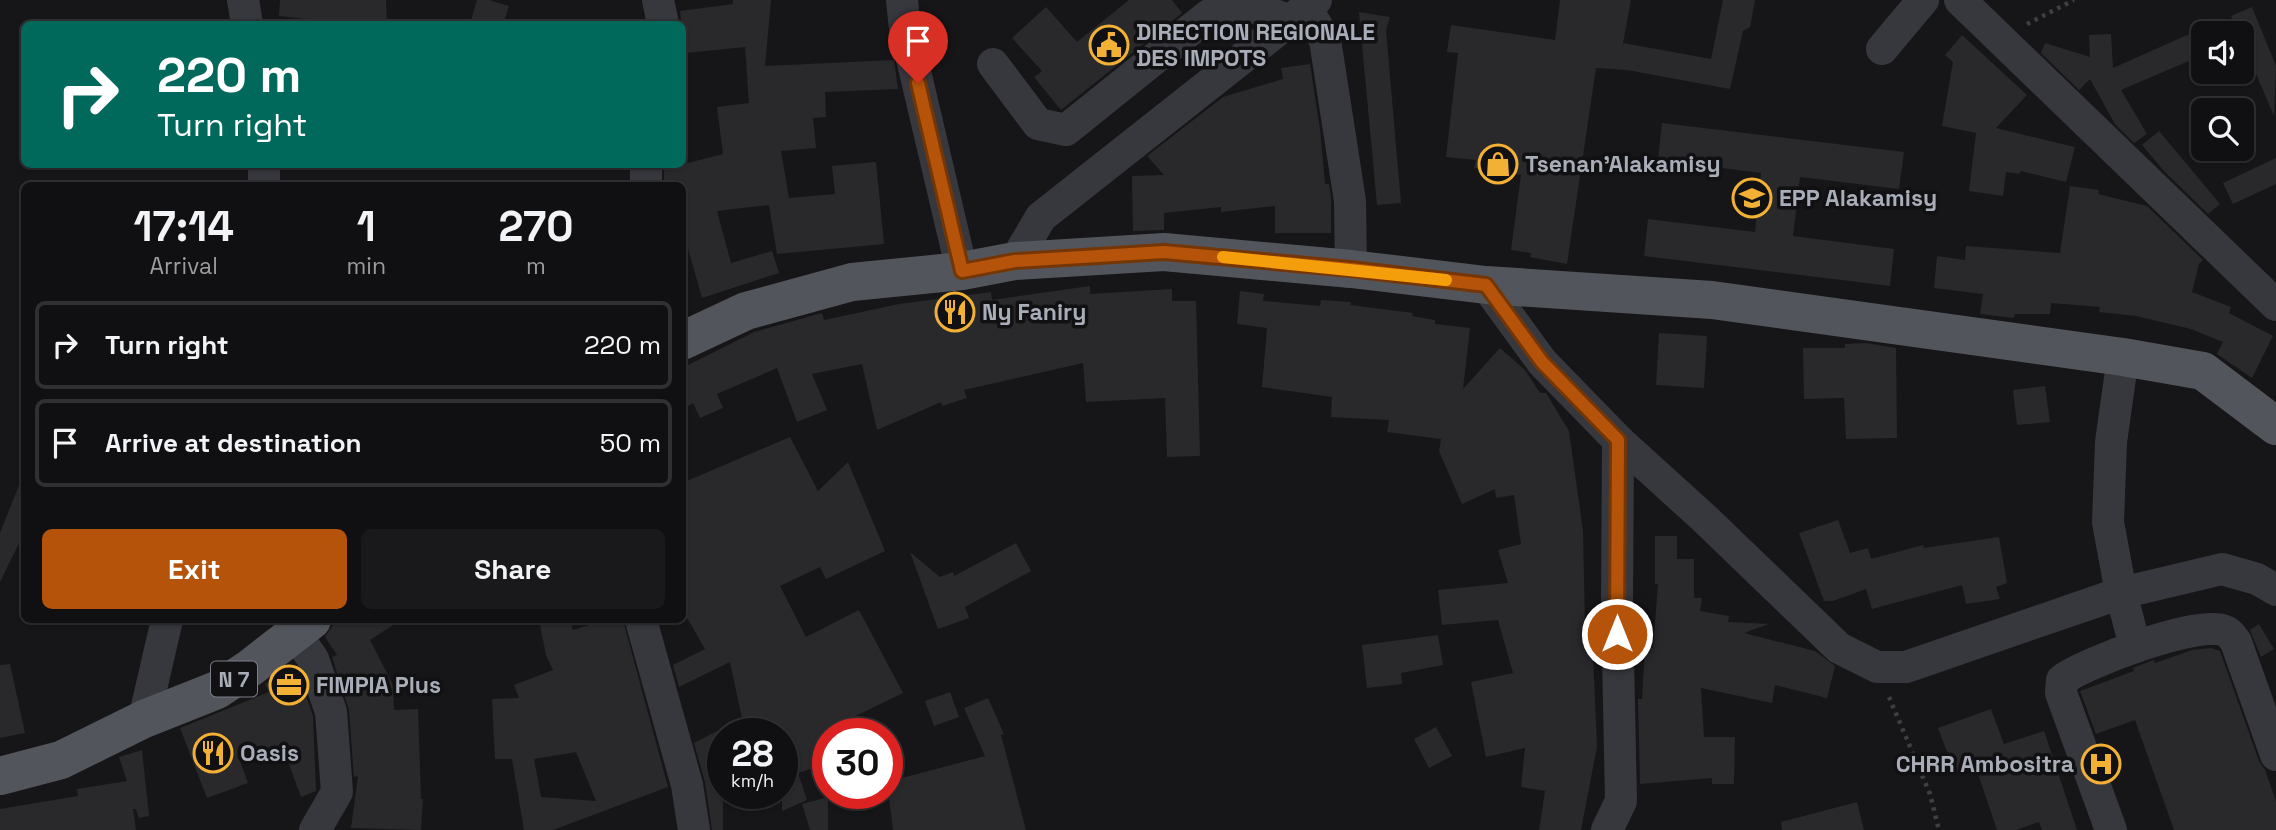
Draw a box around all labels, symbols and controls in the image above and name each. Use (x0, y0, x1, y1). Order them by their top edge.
pin (888, 11, 948, 83)
place label: DIRECTION REGIONALE DES IMPOTS (1136, 17, 1375, 73)
map controls (2191, 21, 2254, 161)
button: sound (2191, 21, 2254, 84)
icon: arrive (899, 22, 937, 60)
public building icon: DIRECTION REGIONALE DES IMPOTS (1088, 24, 1130, 66)
text: 220 m (157, 44, 301, 106)
icon: right (42, 49, 133, 140)
button: search (2191, 98, 2254, 161)
text: Turn right (157, 105, 307, 145)
shop icon: Tsenan'Alakamisy (1477, 143, 1519, 185)
place label: Tsenan'Alakamisy (1525, 149, 1721, 179)
school or university icon: EPP Alakamisy (1731, 177, 1773, 219)
place label: EPP Alakamisy (1779, 183, 1937, 213)
text: 17:14 (134, 200, 234, 253)
text: 1 (357, 200, 376, 253)
text: 270 (499, 200, 573, 253)
text: Arrival (150, 251, 218, 281)
text: min (347, 251, 386, 281)
text: m (526, 251, 546, 281)
restaurant icon: Ny Faniry (934, 291, 976, 333)
place label: Ny Faniry (982, 297, 1086, 327)
icon: right (46, 326, 84, 364)
text: Turn right (105, 328, 229, 362)
text: 220 m (584, 328, 661, 362)
icon: arrive (46, 424, 84, 462)
text: Arrive at destination (105, 426, 362, 460)
text: 50 m (600, 426, 661, 460)
button: Exit (42, 529, 347, 609)
button: Share (361, 529, 665, 609)
position arrow (1580, 597, 1654, 671)
road number: N 7 (211, 662, 257, 696)
office icon: FIMPIA Plus (268, 664, 310, 706)
place label: FIMPIA Plus (316, 670, 441, 700)
speed limit sign: 30 (812, 718, 903, 809)
restaurant icon: Oasis (192, 732, 234, 774)
text: 28 (732, 732, 773, 776)
place label: Oasis (240, 738, 299, 768)
hospital icon: CHRR Ambositra (2080, 743, 2122, 785)
place label: CHRR Ambositra (1896, 749, 2074, 779)
text: km/h (731, 769, 774, 792)

